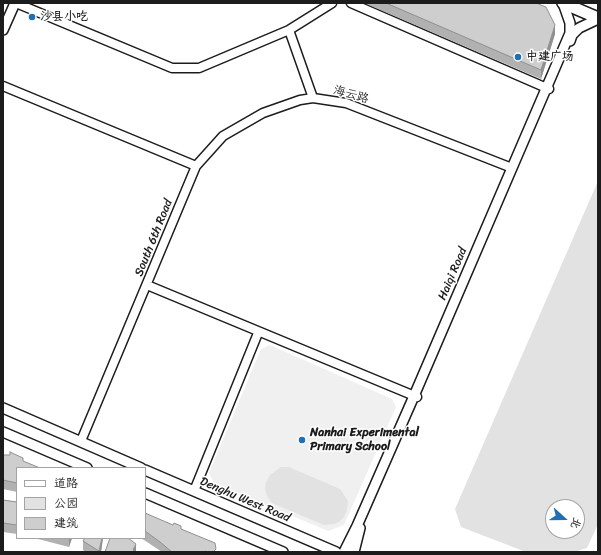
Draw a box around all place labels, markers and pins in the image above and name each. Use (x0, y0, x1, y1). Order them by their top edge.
place label: 沙县小吃 (40, 10, 88, 24)
marker: 沙县小吃 (27, 12, 37, 22)
place label: 中建广场 (526, 50, 574, 64)
marker: 中建广场 (513, 52, 523, 62)
place label: Nanhai Experimental Primary School (310, 426, 419, 454)
marker: Nanhai Experimental Primary School (297, 435, 307, 445)

